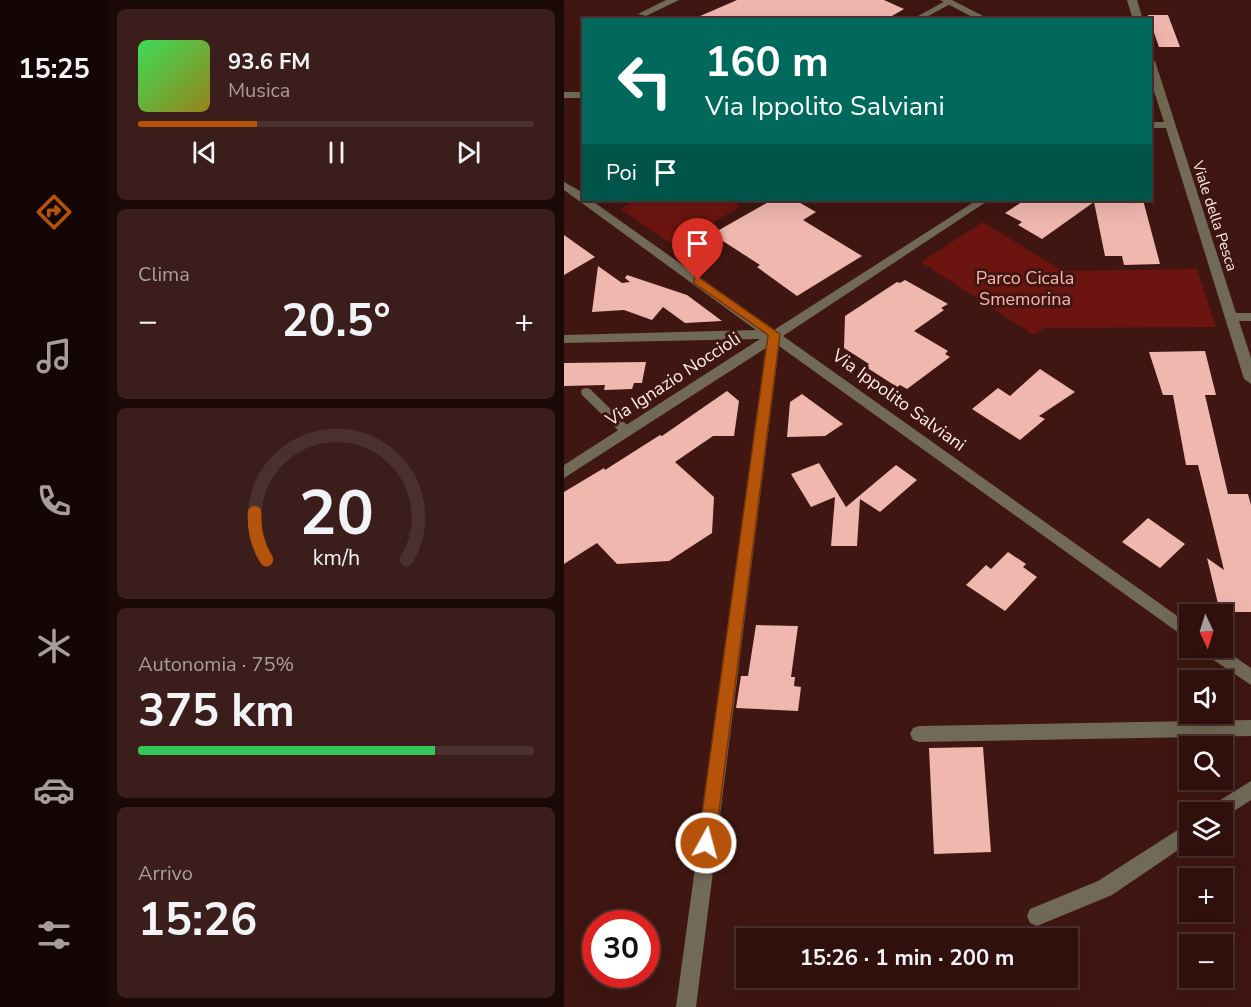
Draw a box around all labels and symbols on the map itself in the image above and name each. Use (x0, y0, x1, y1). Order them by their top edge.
street label: Viale della Pesca (1187, 157, 1242, 274)
pin (672, 218, 723, 280)
park label: Parco Cicala Smemorina (976, 266, 1074, 311)
street label: Via Ignazio Noccioli (600, 326, 745, 432)
street label: Via Ippolito Salviani (826, 343, 971, 457)
north arrow (1179, 604, 1233, 658)
position arrow (674, 811, 738, 875)
speed limit sign: 30 (582, 910, 660, 988)

